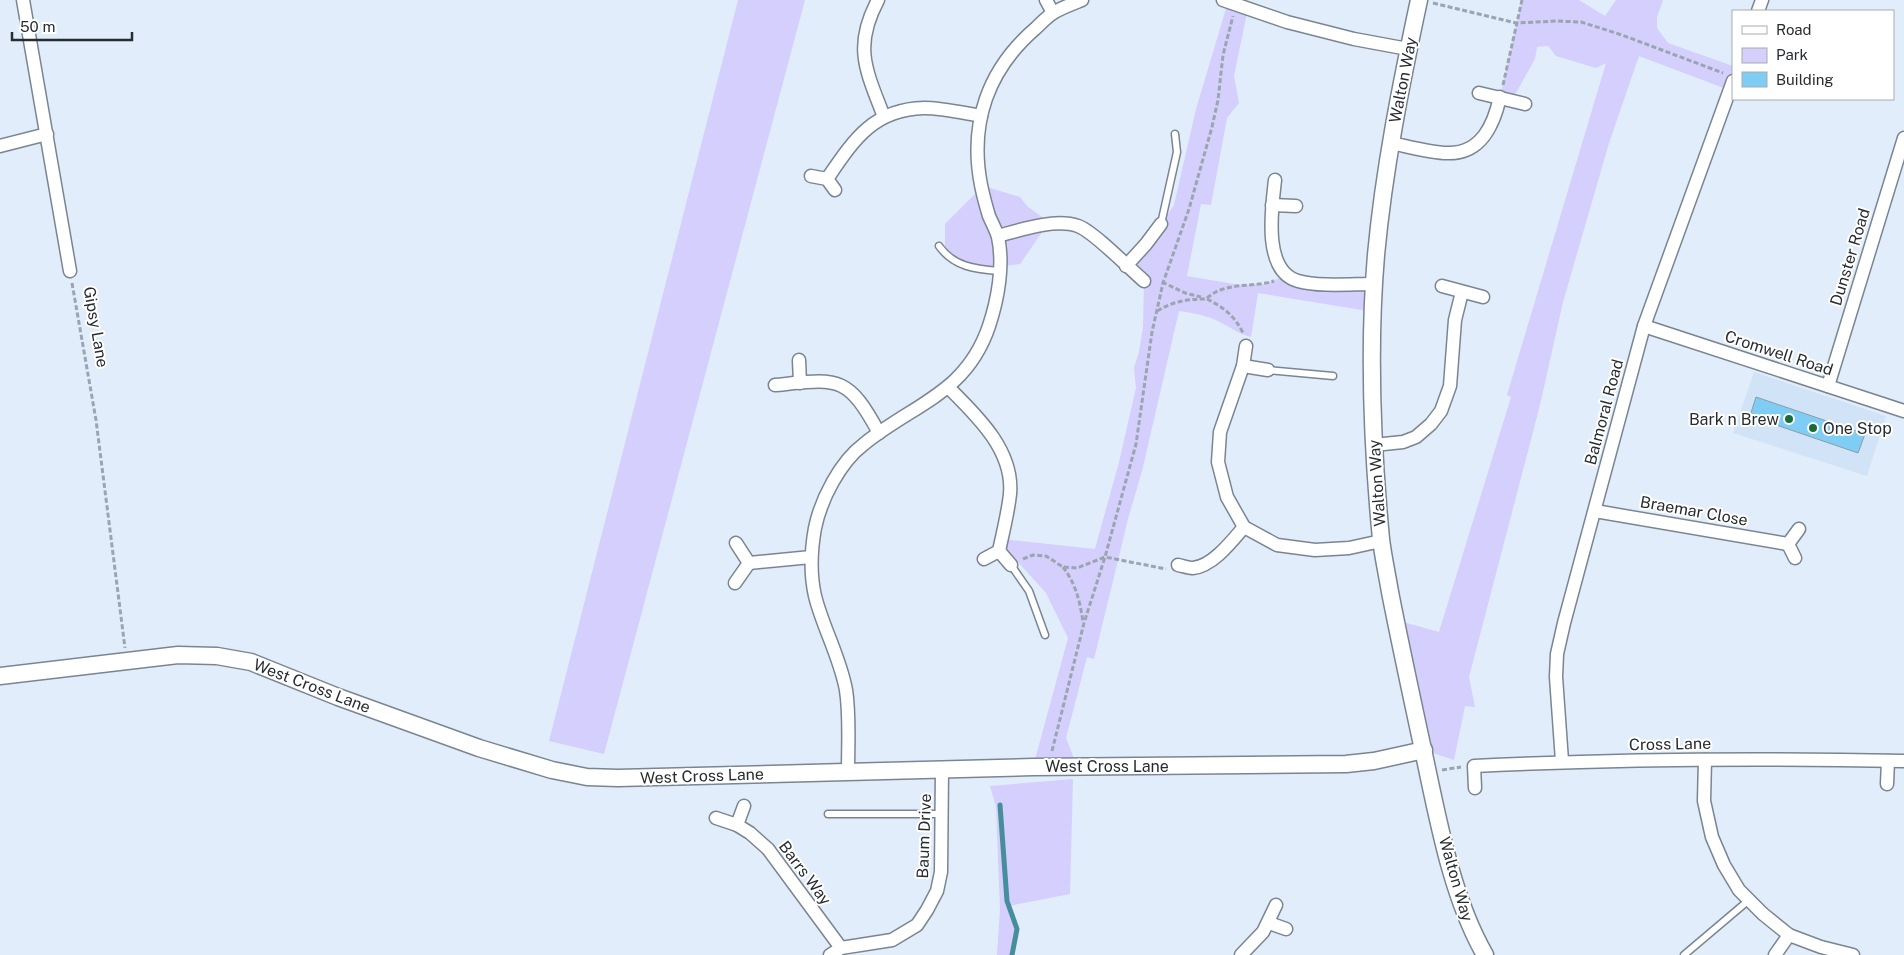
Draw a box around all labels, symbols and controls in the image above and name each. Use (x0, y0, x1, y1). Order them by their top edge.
scale bar (12, 10, 132, 42)
legend (1732, 10, 1894, 100)
text: 50 m (20, 18, 55, 35)
text: Road (1776, 21, 1812, 38)
street label: Walton Way (1385, 35, 1421, 125)
text: Park (1776, 46, 1808, 63)
text: Building (1776, 71, 1834, 88)
street label: Dunster Road (1826, 206, 1874, 308)
street label: Gipsy Lane (80, 285, 112, 369)
street label: Cromwell Road (1723, 327, 1835, 379)
street label: Balmoral Road (1581, 357, 1627, 467)
place label: Bark n Brew (1689, 410, 1780, 429)
marker: Bark n Brew (1783, 413, 1795, 425)
place label: One Stop (1823, 419, 1892, 438)
marker: One Stop (1807, 422, 1819, 434)
street label: Walton Way (1364, 438, 1390, 527)
street label: Braemar Close (1639, 492, 1749, 530)
street label: West Cross Lane (251, 655, 373, 717)
street label: Cross Lane (1629, 734, 1711, 754)
street label: West Cross Lane (1045, 757, 1169, 776)
street label: West Cross Lane (640, 764, 764, 788)
street label: Baum Drive (913, 793, 935, 879)
street label: Walton Way (1435, 834, 1477, 924)
street label: Barrs Way (775, 837, 836, 909)

